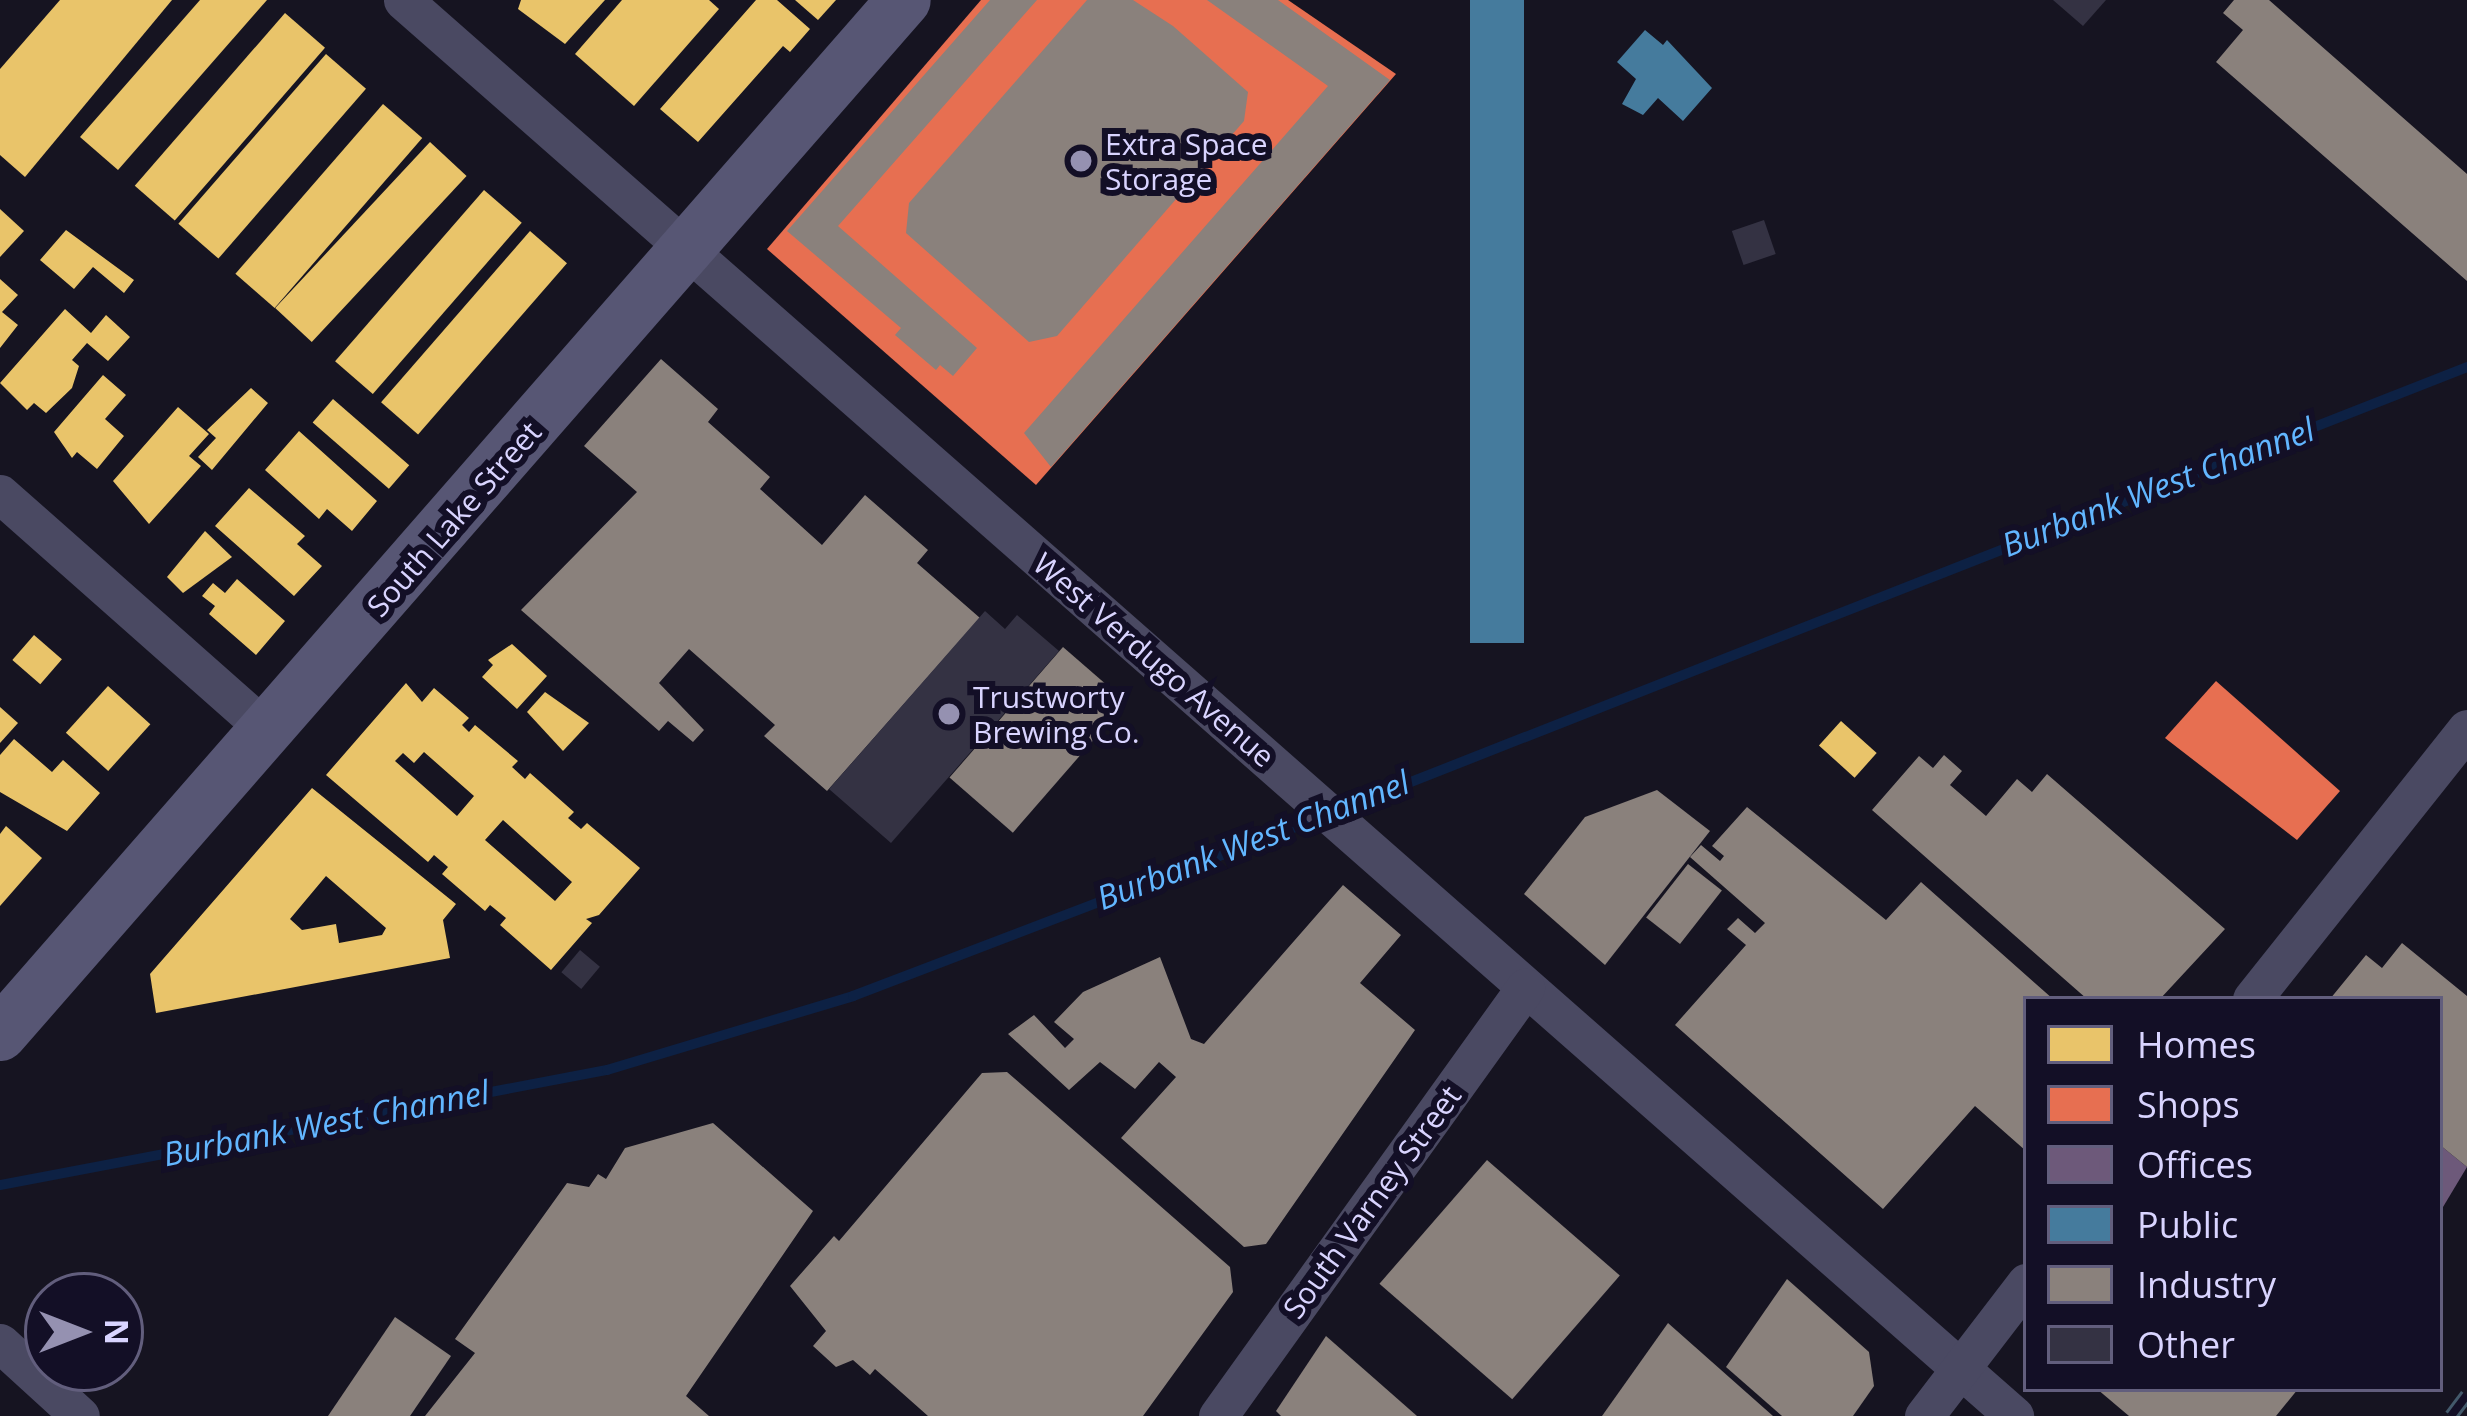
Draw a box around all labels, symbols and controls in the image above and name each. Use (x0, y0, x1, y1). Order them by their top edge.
place label: Extra Space Storage (1105, 126, 1267, 196)
marker: Extra Space Storage (1068, 148, 1094, 174)
water label: Burbank West Channel (1996, 409, 2320, 565)
street label: South Lake Street (360, 414, 548, 624)
street label: West Verdugo Avenue (1026, 545, 1282, 775)
place label: Trustworty Brewing Co. (973, 679, 1140, 750)
marker: Trustworty Brewing Co. (936, 701, 962, 727)
water label: Burbank West Channel (1091, 762, 1415, 918)
legend (2023, 996, 2443, 1392)
text: Homes (2137, 1020, 2256, 1069)
water label: Burbank West Channel (160, 1072, 492, 1174)
street label: South Varney Street (1276, 1079, 1468, 1325)
text: Shops (2137, 1080, 2240, 1129)
text: Offices (2137, 1140, 2253, 1189)
text: Public (2137, 1200, 2238, 1249)
text: Industry (2137, 1260, 2276, 1309)
north arrow (24, 1272, 144, 1392)
text: N (95, 1319, 140, 1345)
text: Other (2137, 1320, 2235, 1369)

